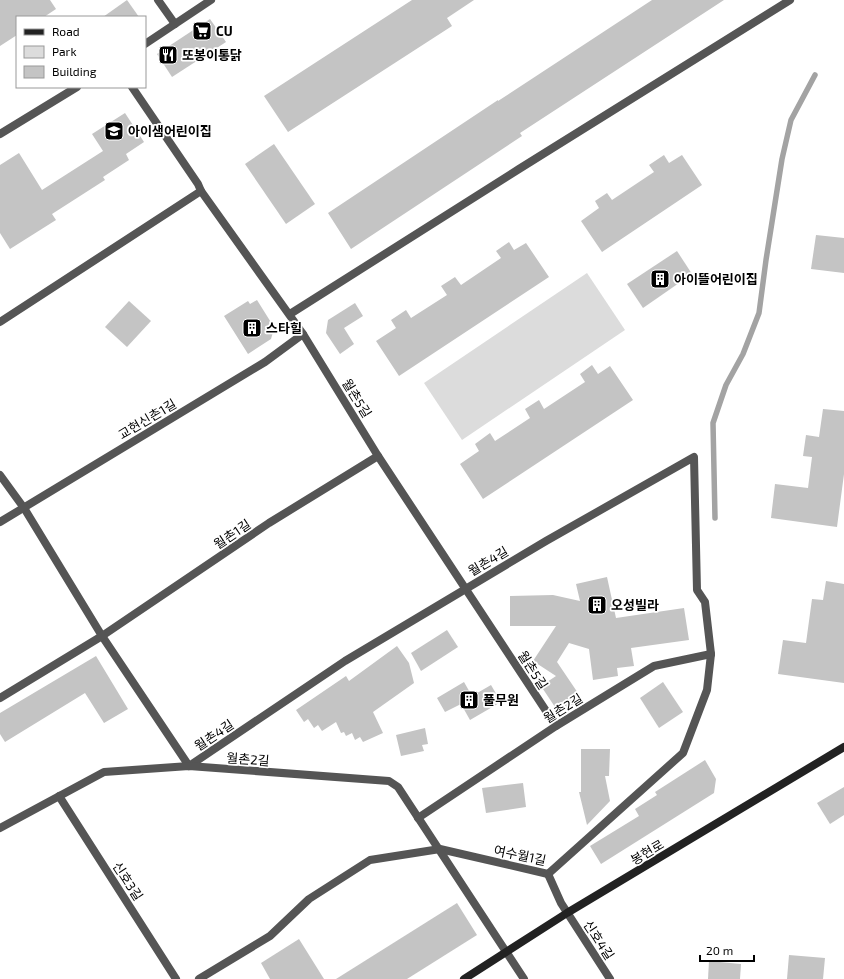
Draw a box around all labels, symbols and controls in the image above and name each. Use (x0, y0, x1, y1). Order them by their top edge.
legend (16, 16, 146, 88)
supermarket icon: CU (191, 20, 213, 42)
place label: CU (216, 23, 233, 39)
text: Road (52, 24, 80, 38)
text: Park (52, 44, 77, 58)
restaurant icon: 또봉이통닭 (157, 44, 179, 66)
place label: 또봉이통닭 (182, 47, 242, 63)
text: Building (52, 64, 97, 78)
school or university icon: 아이샘어린이집 (103, 120, 125, 142)
place label: 아이샘어린이집 (128, 123, 212, 139)
building icon: 아이뜰어린이집 (649, 268, 671, 290)
place label: 아이뜰어린이집 (674, 271, 758, 287)
building icon: 스타힐 (241, 317, 263, 339)
place label: 스타힐 (266, 320, 302, 336)
street label: 월촌5길 (339, 376, 375, 420)
street label: 교현신촌1길 (115, 395, 179, 443)
street label: 월촌1길 (211, 516, 253, 552)
street label: 월촌4길 (465, 543, 511, 579)
building icon: 오성빌라 (586, 594, 608, 616)
place label: 오성빌라 (611, 597, 659, 613)
street label: 월촌5길 (515, 648, 551, 692)
building icon: 풀무원 (458, 689, 480, 711)
street label: 월촌2길 (540, 690, 586, 726)
place label: 풀무원 (483, 692, 519, 708)
street label: 월촌4길 (191, 716, 237, 754)
street label: 월촌2길 (226, 750, 270, 768)
street label: 봉현로 (627, 836, 667, 868)
street label: 여수월1길 (492, 842, 548, 868)
street label: 신호3길 (110, 859, 146, 903)
street label: 신호4길 (580, 917, 618, 963)
scale bar (700, 937, 754, 963)
text: 20 m (706, 943, 733, 957)

